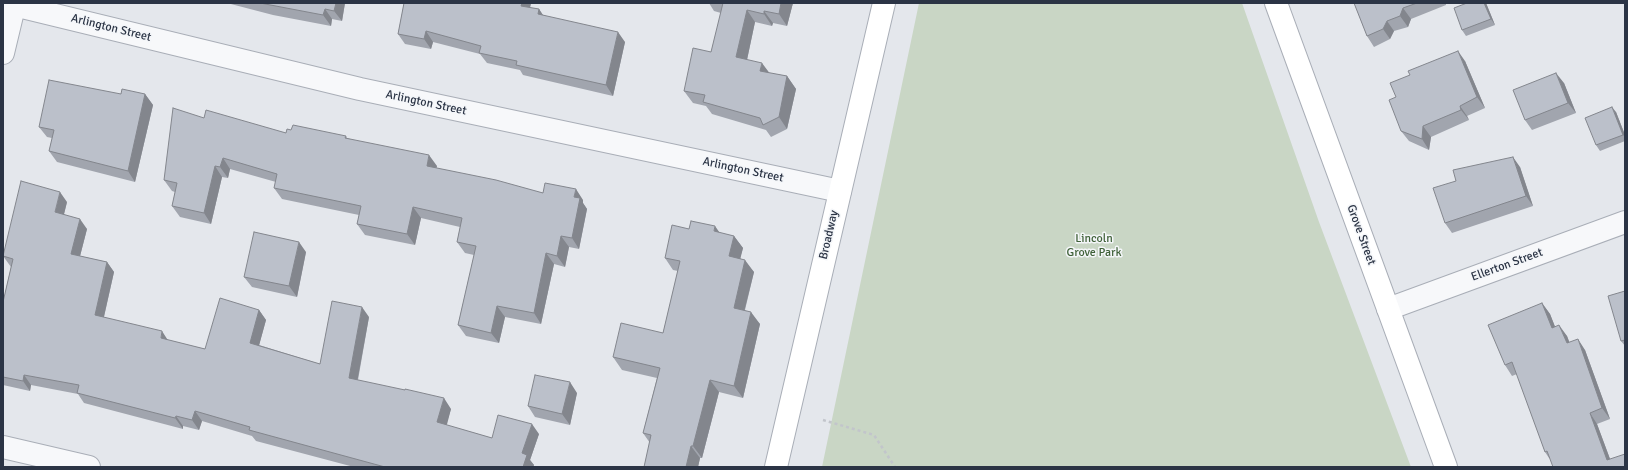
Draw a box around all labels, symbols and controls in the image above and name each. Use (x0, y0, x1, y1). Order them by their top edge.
street label: Arlington Street (69, 11, 153, 45)
street label: Arlington Street (384, 87, 468, 119)
street label: Arlington Street (701, 154, 785, 186)
street label: Grove Street (1343, 203, 1379, 267)
street label: Broadway (816, 209, 842, 261)
park label: Lincoln Grove Park (1066, 232, 1122, 260)
street label: Ellerton Street (1469, 245, 1545, 285)

